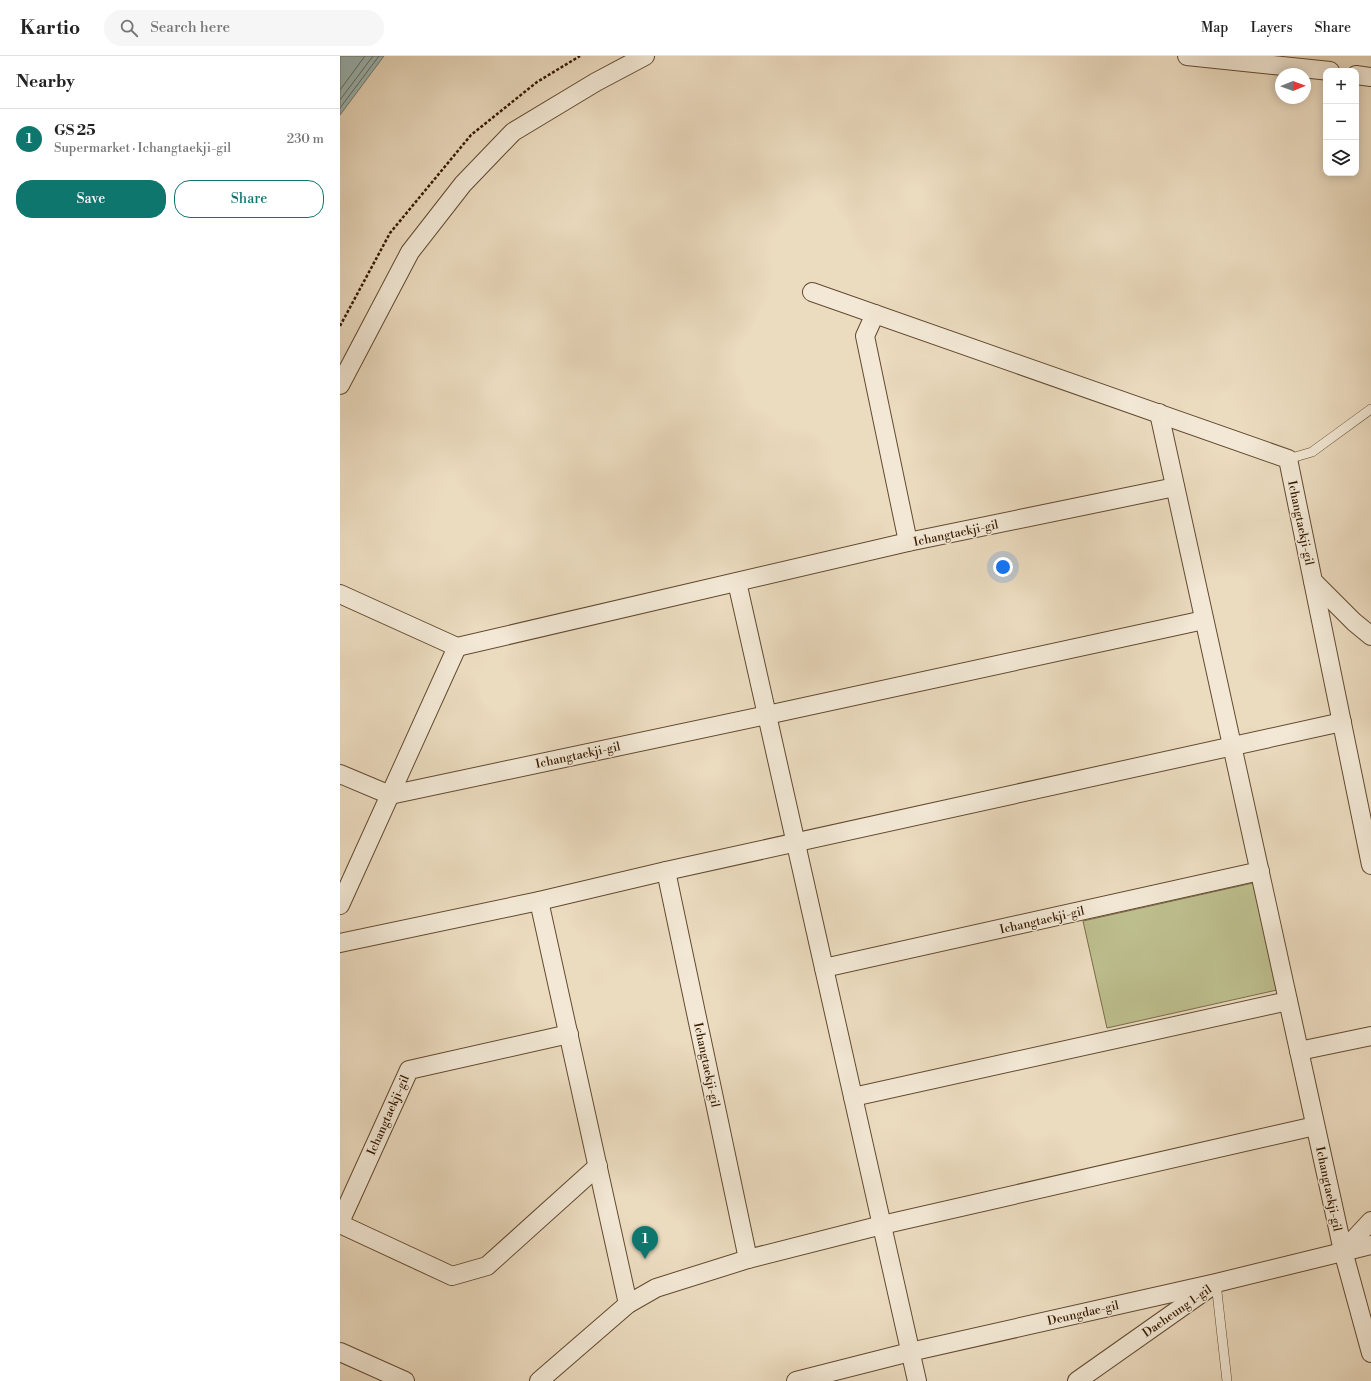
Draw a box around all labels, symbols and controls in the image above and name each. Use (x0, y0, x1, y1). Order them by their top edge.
search box (104, 10, 384, 46)
text: Kartio (20, 16, 80, 40)
icon: search (118, 17, 140, 39)
text: Search here (150, 18, 230, 37)
text: Map (1201, 19, 1228, 37)
text: Layers (1250, 19, 1293, 37)
text: Share (1315, 19, 1351, 37)
north arrow (1275, 68, 1311, 104)
map controls (1323, 68, 1359, 176)
button: + (1323, 68, 1359, 104)
text: Nearby (16, 71, 75, 93)
button: − (1323, 104, 1359, 140)
text: GS 25 (54, 121, 95, 140)
text: 1 (26, 131, 32, 147)
text: 230 m (287, 131, 324, 147)
text: Supermarket · Ichangtaekji-gil (54, 140, 231, 156)
button: layers (1323, 140, 1359, 176)
button: Save (16, 180, 166, 218)
button: Share (174, 180, 324, 218)
street label: Ichangtaekji-gil (1284, 479, 1317, 567)
street label: Ichangtaekji-gil (912, 517, 1000, 550)
your location (993, 557, 1013, 577)
street label: Ichangtaekji-gil (534, 739, 622, 772)
street label: Ichangtaekji-gil (998, 903, 1086, 938)
street label: Ichangtaekji-gil (690, 1021, 723, 1109)
street label: Ichangtaekji-gil (364, 1072, 413, 1158)
street label: Ichangtaekji-gil (1312, 1145, 1345, 1233)
pin: 1 (632, 1226, 658, 1259)
street label: Daeheung 1-gil (1140, 1282, 1215, 1341)
street label: Deungdae-gil (1046, 1298, 1121, 1329)

